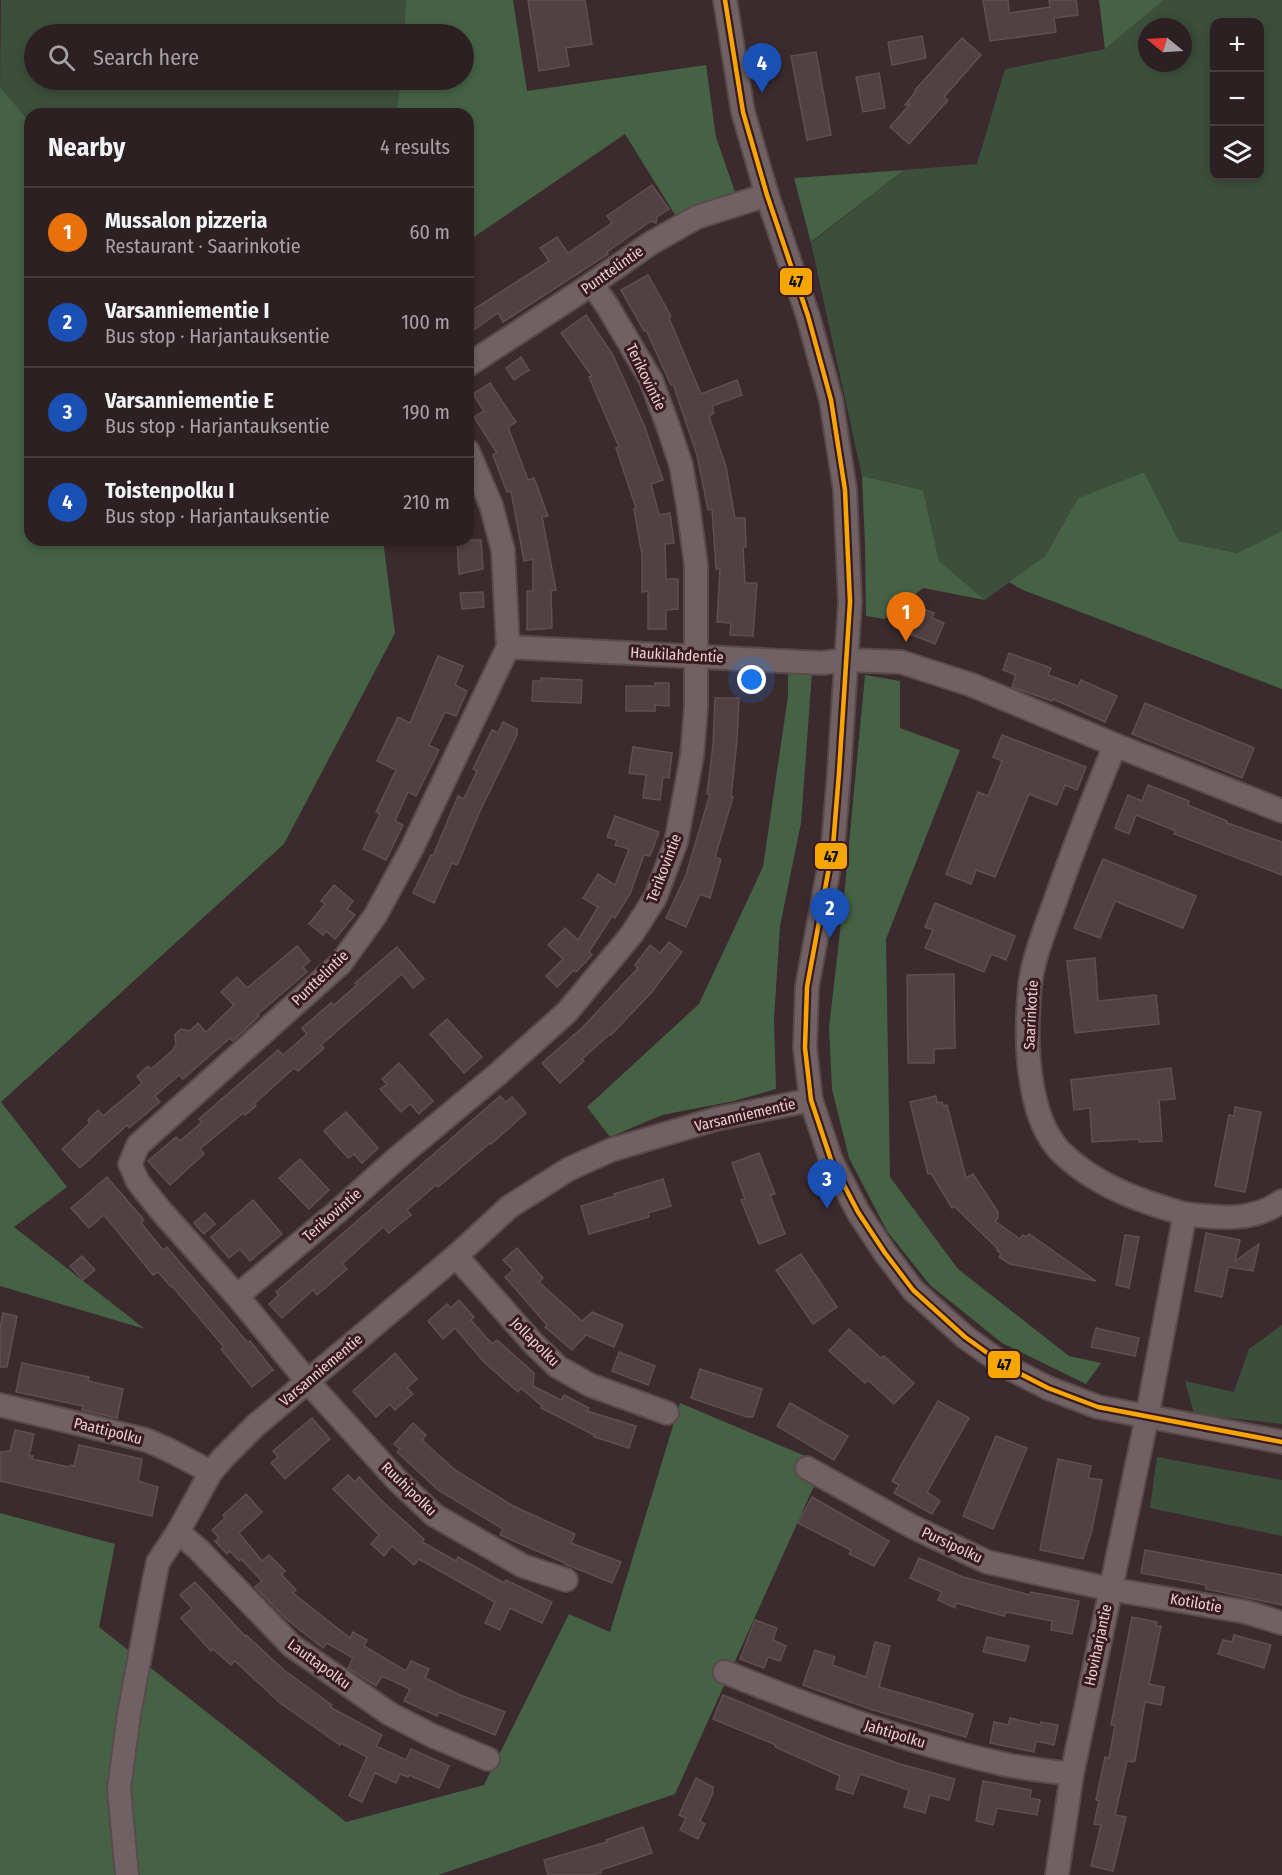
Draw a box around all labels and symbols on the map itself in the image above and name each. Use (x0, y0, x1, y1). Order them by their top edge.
north arrow (1138, 18, 1192, 72)
pin: 4 (742, 44, 782, 93)
street label: Punttelintie (577, 242, 647, 298)
line badge: 47 (779, 267, 813, 296)
text: 47 (789, 272, 804, 291)
street label: Terikovintie (622, 341, 670, 413)
pin: 1 (886, 592, 926, 642)
street label: Haukilahdentie (630, 644, 724, 666)
your location (737, 665, 766, 694)
street label: Terikovintie (643, 831, 685, 905)
line badge: 47 (814, 842, 848, 870)
text: 47 (824, 847, 839, 866)
pin: 2 (810, 888, 850, 938)
street label: Punttelintie (288, 947, 352, 1009)
street label: Saarinkotie (1020, 980, 1042, 1050)
street label: Varsanniementie (693, 1095, 797, 1135)
pin: 3 (808, 1160, 846, 1209)
street label: Terikovintie (299, 1185, 365, 1245)
street label: Jollapolku (507, 1314, 563, 1370)
street label: Varsanniementie (276, 1330, 366, 1410)
line badge: 47 (987, 1350, 1021, 1379)
text: 47 (997, 1355, 1012, 1374)
street label: Paattipolku (72, 1414, 144, 1448)
street label: Ruuhipolku (378, 1458, 440, 1520)
street label: Pursipolku (919, 1523, 985, 1567)
street label: Kotilotie (1169, 1590, 1223, 1616)
street label: Hoviharjantie (1081, 1603, 1115, 1687)
street label: Lauttapolku (284, 1635, 354, 1693)
street label: Jahtipolku (862, 1716, 928, 1752)

